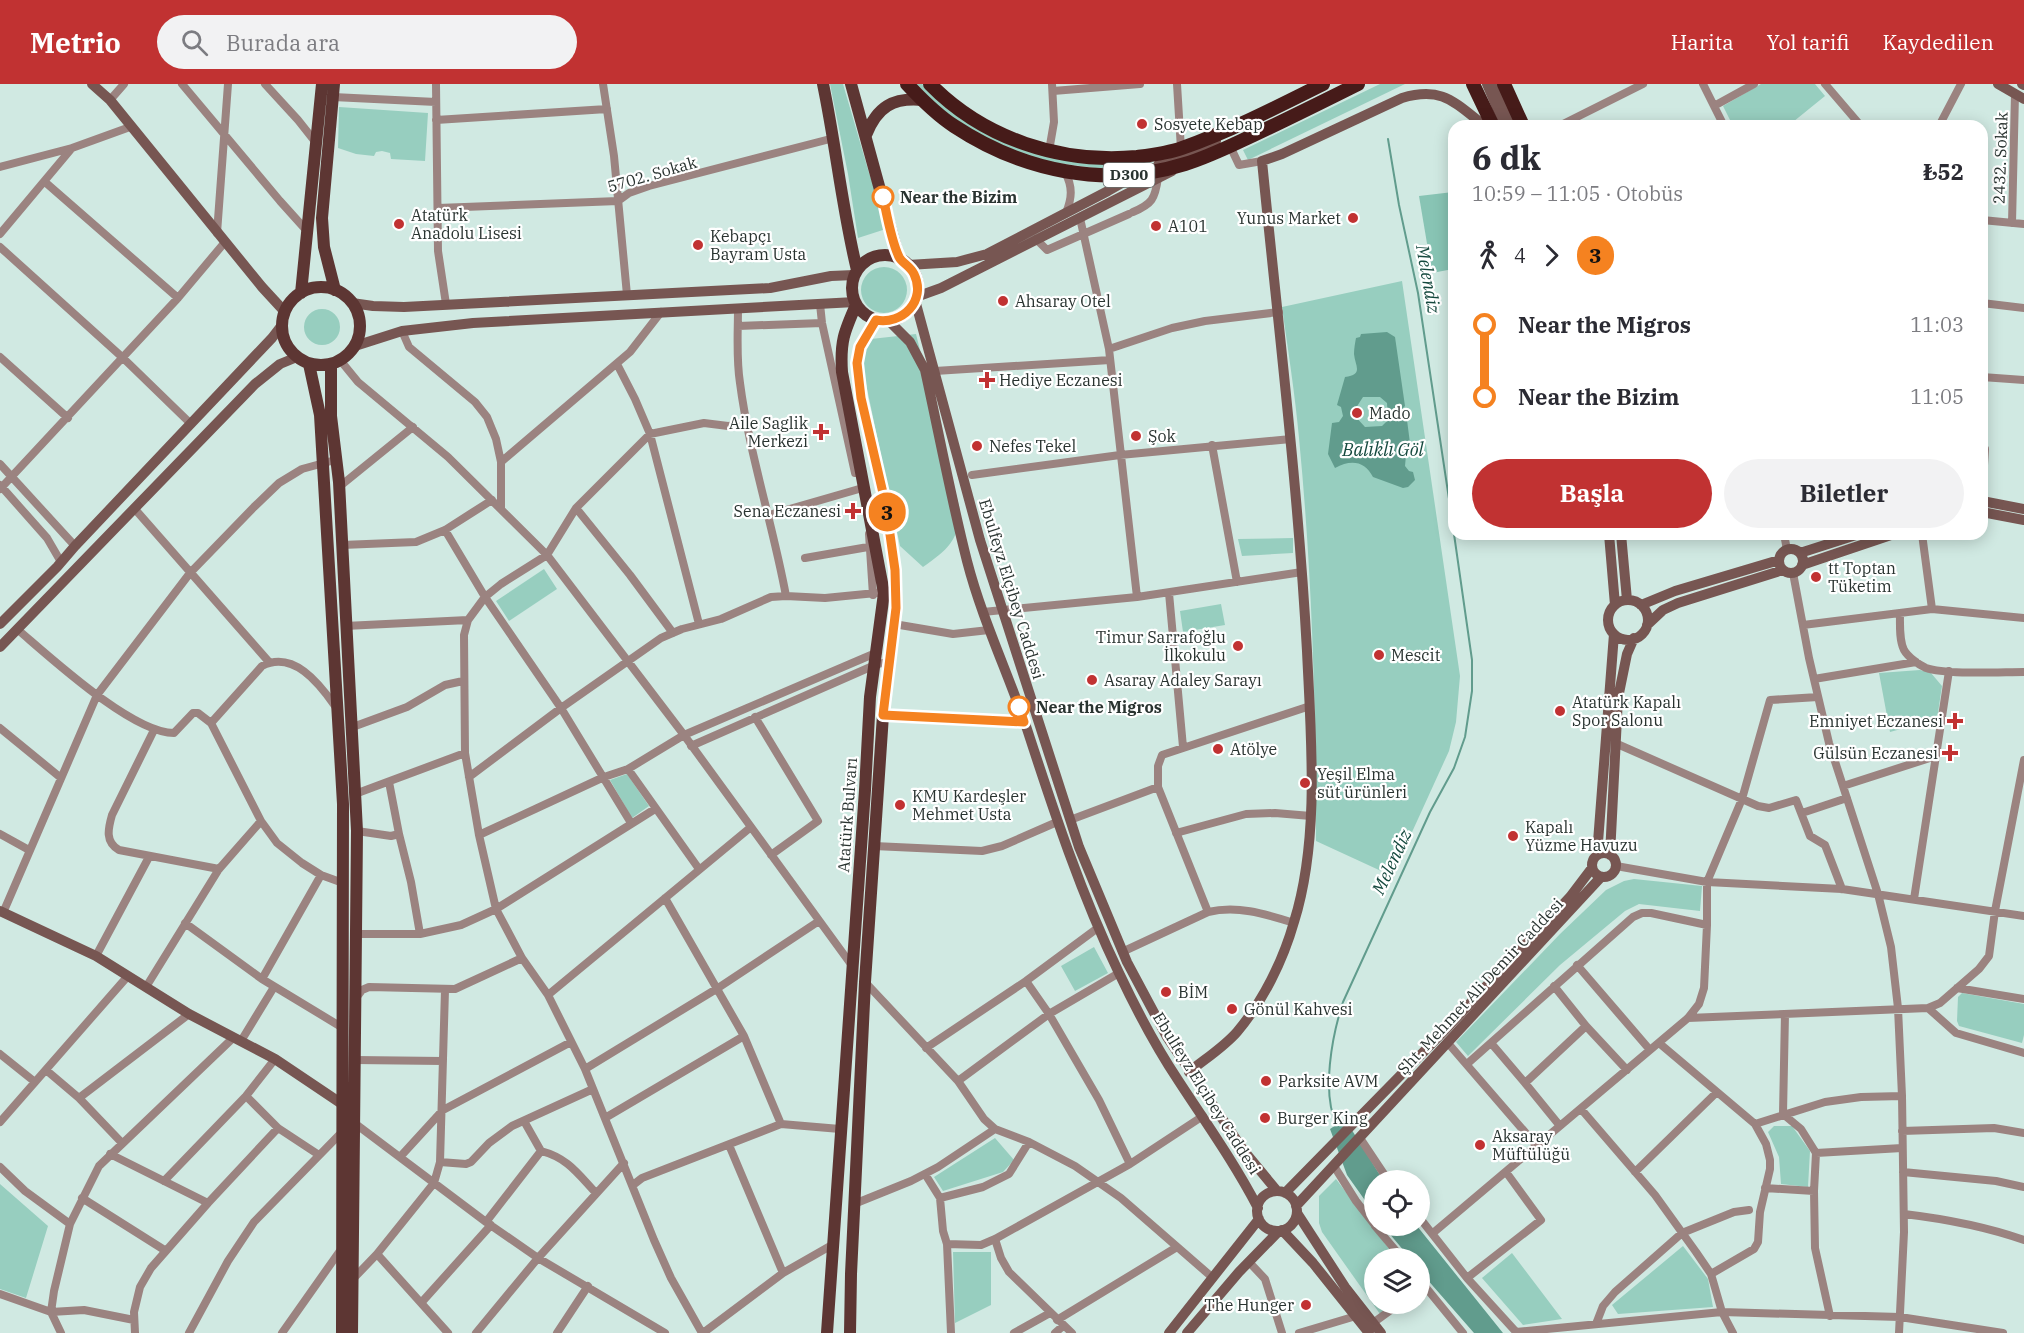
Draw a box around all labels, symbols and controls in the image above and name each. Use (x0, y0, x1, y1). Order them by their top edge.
search box (157, 15, 577, 69)
text: Metrio (30, 24, 121, 61)
icon: search (178, 26, 211, 59)
text: Burada ara (226, 28, 340, 57)
text: Harita (1671, 28, 1734, 56)
text: Yol tarifi (1767, 28, 1850, 56)
text: Kaydedilen (1883, 28, 1994, 56)
street label: 2432. Sokak (1988, 111, 2012, 204)
place label: Sosyete Kebap (1154, 114, 1263, 134)
marker: Sosyete Kebap (1135, 117, 1149, 131)
text: 6 dk (1472, 136, 1541, 179)
street label: 5702. Sokak (605, 151, 700, 196)
text: ₺52 (1923, 157, 1964, 186)
road number: D300 (1104, 163, 1154, 187)
text: 10:59 – 11:05 · Otobüs (1472, 180, 1683, 207)
marker: Near the Bizim (872, 186, 894, 208)
place label: Near the Bizim (900, 187, 1018, 207)
place label: Atatürk Anadolu Lisesi (411, 205, 522, 243)
place label: Yunus Market (1237, 208, 1341, 228)
marker: Yunus Market (1346, 211, 1360, 225)
place label: A101 (1168, 216, 1208, 236)
marker: Atatürk Anadolu Lisesi (392, 217, 406, 231)
marker: A101 (1149, 219, 1163, 233)
place label: Kebapçı Bayram Usta (710, 226, 807, 264)
marker: Kebapçı Bayram Usta (691, 238, 705, 252)
icon: walk (1472, 239, 1505, 272)
icon: forward (1535, 239, 1568, 272)
text: 3 (1589, 241, 1602, 269)
water label: Melendiz (1411, 242, 1446, 316)
text: 4 (1514, 242, 1526, 269)
place label: Ahsaray Otel (1015, 291, 1111, 311)
marker: Ahsaray Otel (996, 294, 1010, 308)
text: Near the Migros (1518, 310, 1691, 339)
text: 11:03 (1910, 311, 1964, 338)
place label: Hediye Eczanesi (999, 370, 1123, 390)
marker: Hediye Eczanesi (980, 373, 994, 387)
text: Near the Bizim (1518, 382, 1679, 411)
text: 11:05 (1910, 383, 1964, 410)
place label: Mado (1369, 403, 1410, 423)
marker: Mado (1350, 406, 1364, 420)
place label: Aile Saglik Merkezi (729, 413, 809, 451)
marker: Aile Saglik Merkezi (812, 423, 830, 441)
place label: Şok (1148, 426, 1176, 446)
marker: Şok (1129, 429, 1143, 443)
place label: Nefes Tekel (989, 436, 1076, 456)
water label: Balıklı Göl (1341, 438, 1425, 461)
marker: Nefes Tekel (970, 439, 984, 453)
button: Başla (1472, 459, 1712, 528)
button: Biletler (1724, 459, 1964, 528)
line badge: 3 (868, 492, 906, 532)
street label: Ebulfeyz Elçibey Caddesi (975, 496, 1049, 682)
text: 3 (881, 498, 893, 526)
place label: Sena Eczanesi (733, 501, 841, 521)
marker: Sena Eczanesi (846, 504, 860, 518)
place label: tt Toptan Tüketim (1828, 558, 1896, 596)
marker: tt Toptan Tüketim (1809, 570, 1823, 584)
place label: Timur Sarrafoğlu İlkokulu (1096, 627, 1226, 665)
marker: Timur Sarrafoğlu İlkokulu (1231, 639, 1245, 653)
place label: Mescit (1391, 645, 1441, 665)
marker: Mescit (1372, 648, 1386, 662)
place label: Asaray Adaley Sarayı (1104, 670, 1262, 690)
marker: Asaray Adaley Sarayı (1085, 673, 1099, 687)
place label: Atatürk Kapalı Spor Salonu (1572, 692, 1681, 730)
marker: Near the Migros (1008, 696, 1030, 718)
place label: Near the Migros (1036, 697, 1162, 717)
marker: Atatürk Kapalı Spor Salonu (1553, 704, 1567, 718)
place label: Emniyet Eczanesi (1809, 711, 1943, 731)
marker: Emniyet Eczanesi (1948, 714, 1962, 728)
place label: Atölye (1230, 739, 1277, 759)
marker: Atölye (1211, 742, 1225, 756)
place label: Gülsün Eczanesi (1813, 743, 1938, 763)
marker: Gülsün Eczanesi (1943, 746, 1957, 760)
street label: Atatürk Bulvarı (833, 757, 861, 873)
place label: Yeşil Elma süt ürünleri (1317, 764, 1407, 802)
marker: Yeşil Elma süt ürünleri (1298, 776, 1312, 790)
place label: KMU Kardeşler Mehmet Usta (912, 786, 1026, 824)
marker: KMU Kardeşler Mehmet Usta (893, 798, 907, 812)
place label: Kapalı Yüzme Havuzu (1525, 817, 1638, 855)
water label: Melendiz (1366, 825, 1417, 899)
marker: Kapalı Yüzme Havuzu (1506, 829, 1520, 843)
street label: Şht. Mehmet Ali Demir Caddesi (1393, 894, 1567, 1078)
place label: BİM (1178, 982, 1208, 1002)
marker: BİM (1159, 985, 1173, 999)
place label: Gönül Kahvesi (1244, 999, 1353, 1019)
marker: Gönül Kahvesi (1225, 1002, 1239, 1016)
street label: Ebulfeyz Elçibey Caddesi (1149, 1008, 1265, 1178)
place label: Parksite AVM (1278, 1071, 1379, 1091)
marker: Parksite AVM (1259, 1074, 1273, 1088)
place label: Burger King (1277, 1108, 1368, 1128)
marker: Burger King (1258, 1111, 1272, 1125)
place label: Aksaray Müftülüğü (1492, 1126, 1570, 1164)
marker: Aksaray Müftülüğü (1473, 1138, 1487, 1152)
map controls (1364, 1170, 1430, 1314)
button: locate (1364, 1170, 1430, 1236)
button: layers (1364, 1248, 1430, 1314)
place label: The Hunger (1204, 1295, 1294, 1315)
marker: The Hunger (1299, 1298, 1313, 1312)

